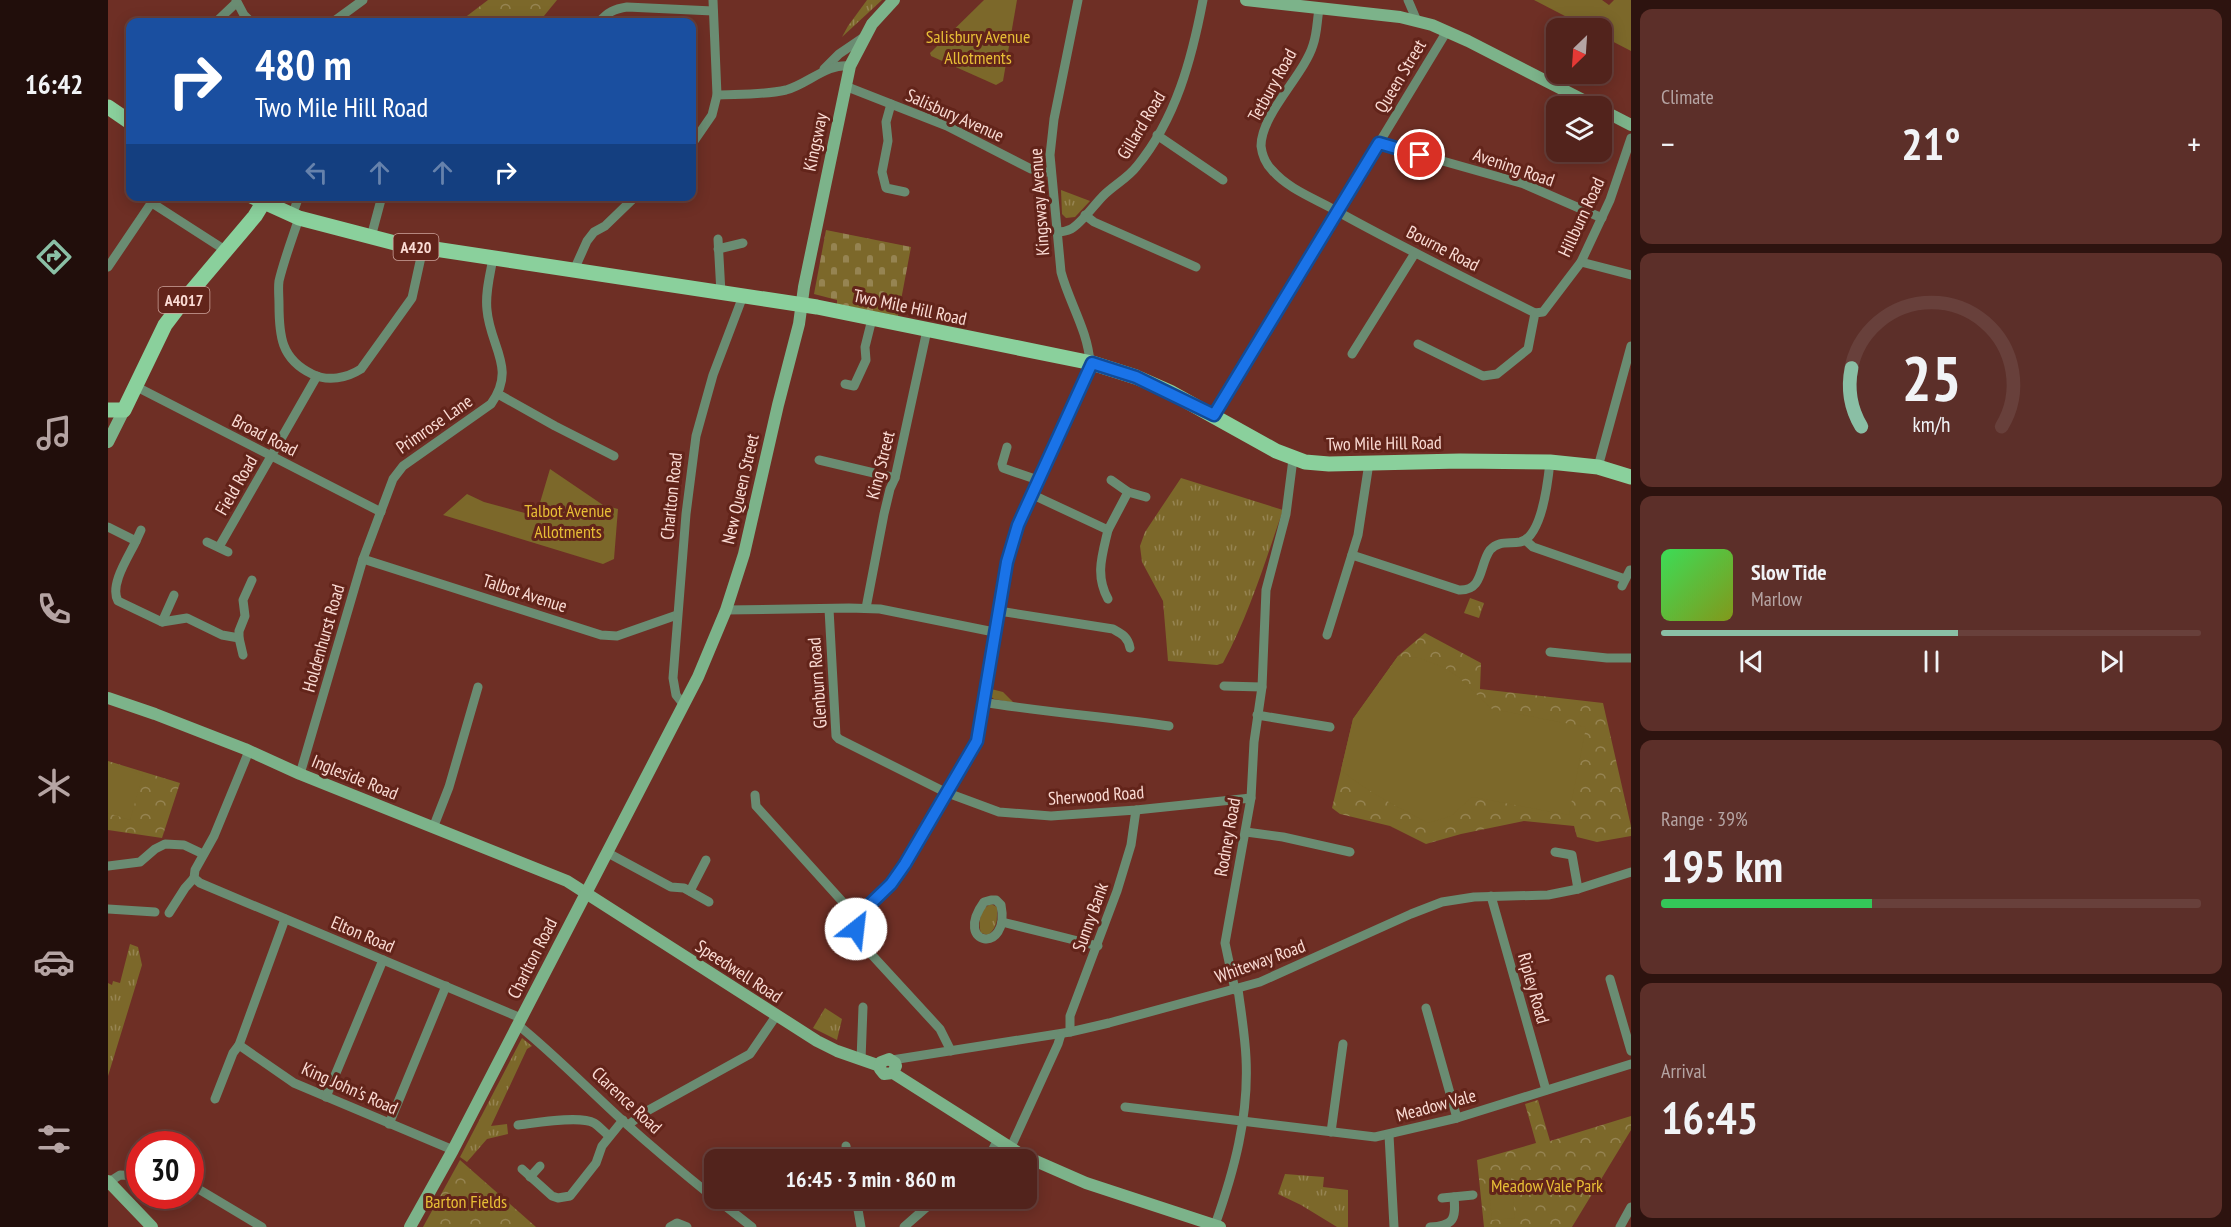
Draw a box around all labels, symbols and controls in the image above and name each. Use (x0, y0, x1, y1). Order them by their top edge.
north arrow (1546, 18, 1612, 84)
map controls (1546, 18, 1612, 162)
park label: Salisbury Avenue Allotments (926, 25, 1030, 69)
street label: Queen Street (1369, 35, 1431, 117)
text: 480 m (255, 37, 352, 92)
icon: right (156, 42, 234, 120)
street label: Tetbury Road (1243, 44, 1301, 126)
text: 16:42 (25, 67, 83, 101)
street label: Salisbury Avenue (902, 83, 1008, 147)
text: Climate (1661, 84, 1714, 110)
street label: Gillard Road (1112, 87, 1170, 163)
text: Two Mile Hill Road (255, 90, 428, 124)
button: layers (1546, 96, 1612, 162)
street label: Kingsway (798, 110, 832, 173)
text: 21° (1901, 114, 1961, 172)
text: − (1661, 122, 1675, 165)
text: + (2187, 122, 2201, 165)
pin (1394, 129, 1445, 180)
icon: arrive (1403, 138, 1436, 171)
street label: Avening Road (1470, 142, 1558, 192)
street label: Kingsway Avenue (1024, 148, 1054, 256)
icon: left (300, 156, 333, 189)
icon: ahead (363, 156, 396, 189)
icon: ahead (426, 156, 459, 189)
icon: right (489, 156, 522, 189)
street label: Hillburn Road (1553, 174, 1609, 260)
street label: Bourne Road (1403, 220, 1483, 276)
road number: A420 (394, 234, 438, 260)
icon: directions (33, 236, 75, 278)
street label: Two Mile Hill Road (851, 284, 969, 330)
road number: A4017 (158, 287, 209, 313)
text: 25 (1901, 337, 1961, 418)
street label: Primrose Lane (391, 389, 477, 459)
street label: Broad Road (228, 409, 302, 461)
text: km/h (1912, 410, 1950, 438)
icon: music (33, 412, 75, 454)
street label: King Street (860, 428, 900, 502)
street label: Two Mile Hill Road (1326, 430, 1442, 456)
street label: New Queen Street (716, 432, 764, 546)
street label: Field Road (210, 451, 262, 519)
street label: Charlton Road (655, 451, 687, 541)
park label: Talbot Avenue Allotments (524, 499, 612, 543)
text: Slow Tide (1751, 558, 1827, 586)
street label: Talbot Avenue (480, 569, 570, 617)
street label: Holdenhurst Road (297, 581, 349, 695)
text: Marlow (1751, 586, 1802, 612)
icon: phone (33, 588, 75, 630)
street label: Glenburn Road (802, 637, 832, 729)
icon: previous (1735, 645, 1768, 678)
icon: pause (1915, 645, 1948, 678)
icon: next (2095, 645, 2128, 678)
street label: Ingleside Road (308, 749, 402, 805)
icon: climate (33, 765, 75, 807)
street label: Sherwood Road (1047, 780, 1145, 810)
street label: Rodney Road (1209, 796, 1245, 878)
text: Range · 39% (1661, 806, 1748, 832)
text: 195 km (1661, 836, 1783, 894)
street label: Sunny Bank (1067, 879, 1113, 955)
position arrow (824, 897, 888, 961)
street label: Elton Road (328, 910, 398, 958)
street label: Charlton Road (502, 914, 562, 1002)
street label: Speedwell Road (691, 934, 787, 1008)
street label: Whiteway Road (1212, 934, 1308, 988)
icon: car (33, 941, 75, 983)
street label: Ripley Road (1513, 950, 1555, 1026)
street label: King John's Road (298, 1057, 402, 1119)
text: Arrival (1661, 1058, 1706, 1084)
street label: Clarence Road (587, 1062, 667, 1138)
street label: Meadow Vale (1394, 1083, 1478, 1127)
text: 16:45 (1661, 1088, 1758, 1146)
icon: filters (33, 1118, 75, 1160)
speed limit sign: 30 (126, 1131, 204, 1209)
text: 16:45 · 3 min · 860 m (785, 1165, 956, 1193)
park label: Meadow Vale Park (1491, 1174, 1603, 1197)
park label: Barton Fields (425, 1190, 507, 1213)

